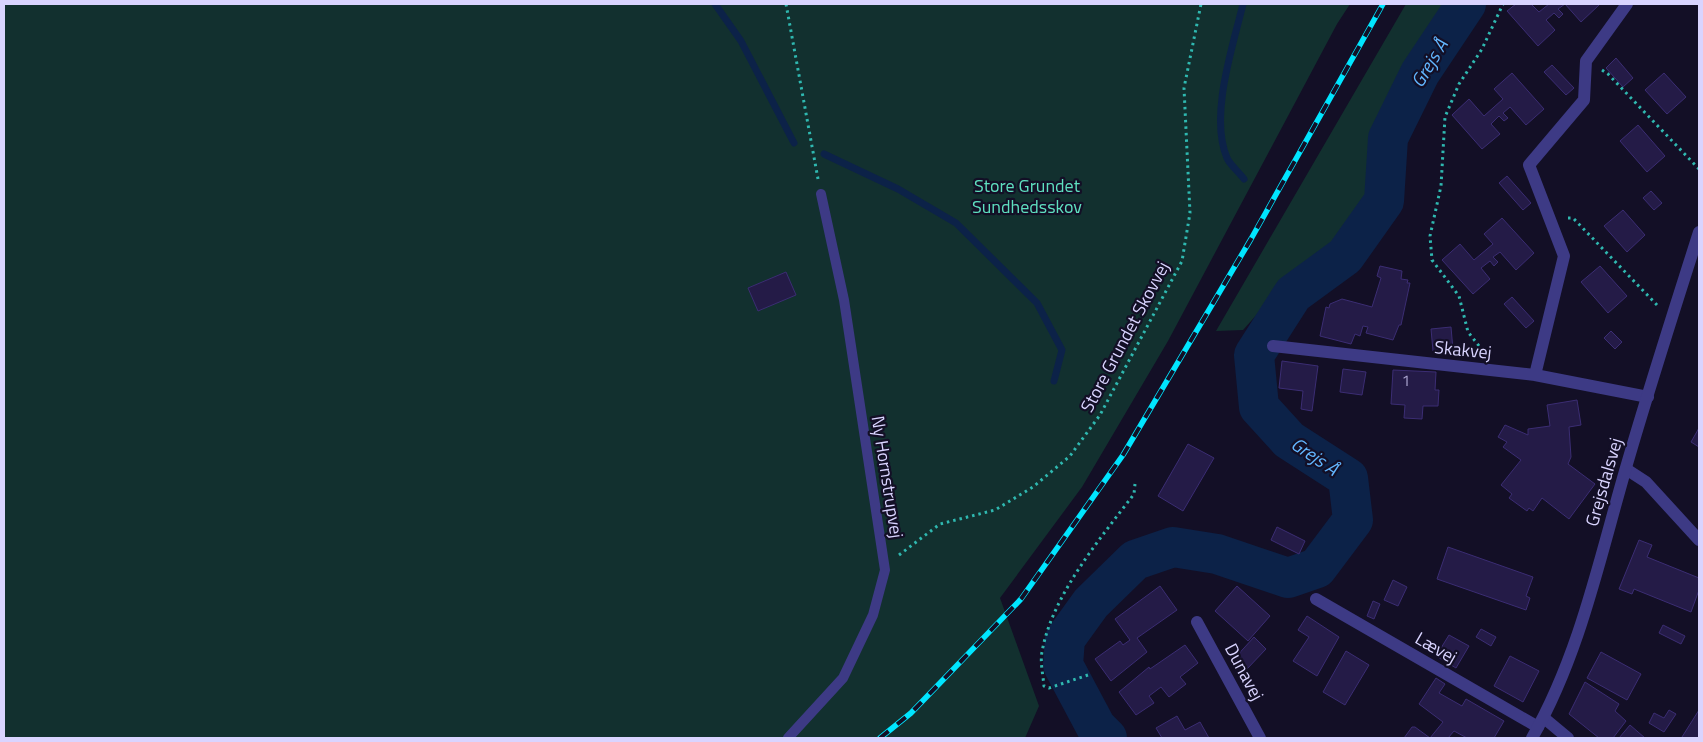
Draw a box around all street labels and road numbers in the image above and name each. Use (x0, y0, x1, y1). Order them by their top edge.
street label: Store Grundet Skovvej (1073, 256, 1176, 417)
street label: Skakvej (1433, 333, 1493, 366)
street label: Ny Hornstrupvej (864, 414, 910, 540)
street label: Grejsdalsvej (1578, 434, 1629, 529)
street label: Lævej (1410, 625, 1462, 670)
street label: Dunavej (1218, 638, 1271, 705)

